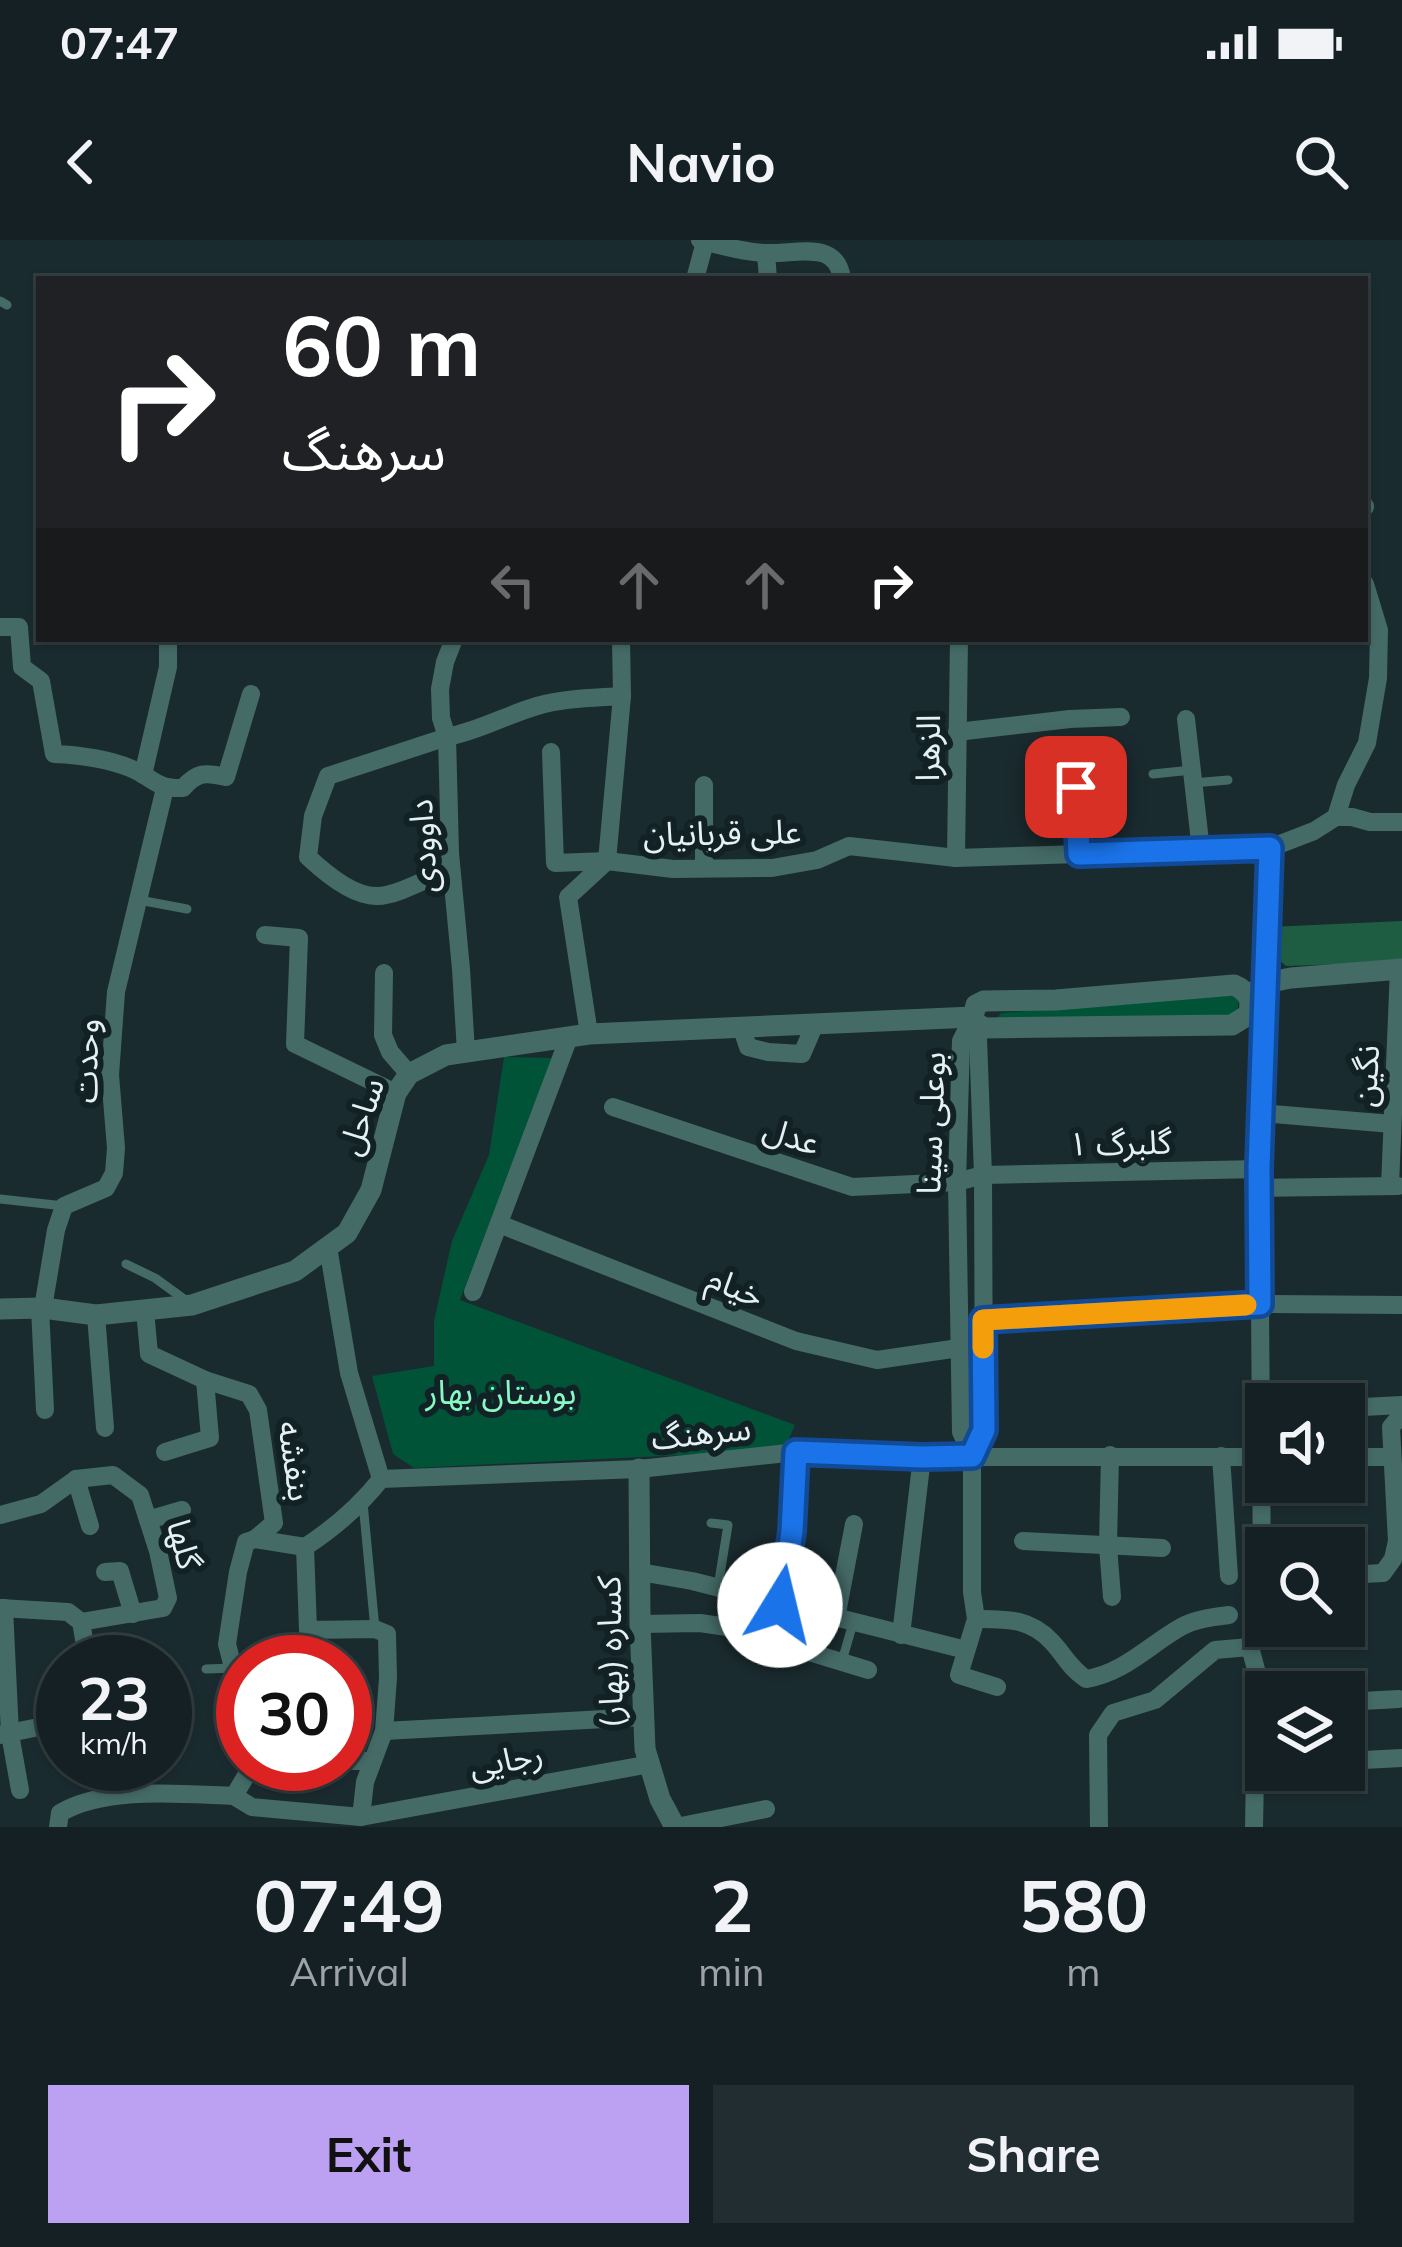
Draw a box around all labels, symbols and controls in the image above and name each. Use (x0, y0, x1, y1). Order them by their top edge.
text: 07:47 (60, 14, 179, 70)
text: Navio (626, 128, 776, 196)
icon: back (48, 129, 114, 195)
icon: search (1288, 129, 1354, 195)
text: 60 m (282, 292, 481, 397)
icon: right (84, 324, 240, 480)
text: سرهنگ (282, 416, 446, 484)
icon: left (480, 552, 546, 618)
icon: ahead (606, 552, 672, 618)
icon: ahead (732, 552, 798, 618)
icon: right (858, 552, 924, 618)
street label: الزهرا (906, 714, 948, 782)
pin (1025, 736, 1127, 838)
icon: arrive (1043, 754, 1109, 820)
street label: داوودی (399, 798, 445, 894)
street label: علی قربانیان (643, 810, 801, 854)
street label: وحدت (64, 1018, 106, 1104)
street label: نگین (1343, 1044, 1387, 1108)
street label: بوعلی سینا (907, 1051, 953, 1195)
street label: ساحل (328, 1072, 392, 1160)
street label: عدل (759, 1107, 825, 1163)
street label: گلبرگ ۱ (1068, 1121, 1172, 1163)
street label: خیام (700, 1256, 770, 1320)
park label: بوستان بهار (425, 1371, 576, 1412)
map controls (1245, 1383, 1365, 1791)
button: sound (1245, 1383, 1365, 1503)
street label: سرهنگ (649, 1406, 753, 1458)
street label: بنفشه (270, 1418, 322, 1504)
street label: گلها (159, 1515, 211, 1574)
button: search (1245, 1527, 1365, 1647)
position arrow (717, 1542, 843, 1668)
street label: کساره (بهار) (587, 1575, 631, 1729)
speed limit sign: 30 (216, 1635, 372, 1791)
text: 23 (78, 1660, 150, 1735)
button: layers (1245, 1671, 1365, 1791)
text: km/h (80, 1724, 148, 1762)
street label: رجایی (466, 1732, 546, 1786)
text: 07:49 (254, 1860, 444, 1950)
text: 2 (710, 1860, 753, 1950)
text: 580 (1019, 1860, 1148, 1950)
text: Arrival (290, 1947, 409, 1996)
text: min (698, 1947, 765, 1996)
text: m (1066, 1947, 1100, 1996)
button: Exit (48, 2085, 689, 2223)
button: Share (713, 2085, 1354, 2223)

